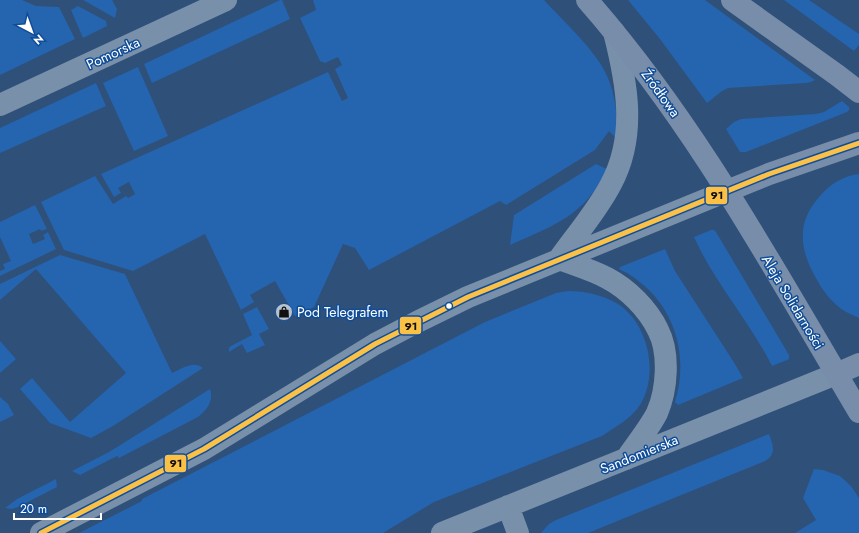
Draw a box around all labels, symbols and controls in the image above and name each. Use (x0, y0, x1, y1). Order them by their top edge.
north arrow (12, 12, 52, 52)
text: N (30, 31, 47, 48)
street label: Pomorska (83, 32, 143, 74)
street label: Źródłowa (637, 65, 685, 121)
line badge: 91 (705, 186, 728, 205)
text: 91 (711, 187, 723, 203)
street label: Aleja Solidarności (757, 251, 829, 353)
unlabelled marker (444, 301, 454, 311)
shop icon: Pod Telegrafem (274, 302, 294, 322)
place label: Pod Telegrafem (297, 302, 388, 322)
line badge: 91 (399, 316, 422, 335)
text: 91 (405, 318, 417, 334)
street label: Sandomierska (597, 429, 681, 479)
line badge: 91 (164, 454, 187, 473)
text: 91 (170, 455, 182, 471)
scale bar (14, 495, 101, 521)
text: 20 m (20, 500, 47, 518)

